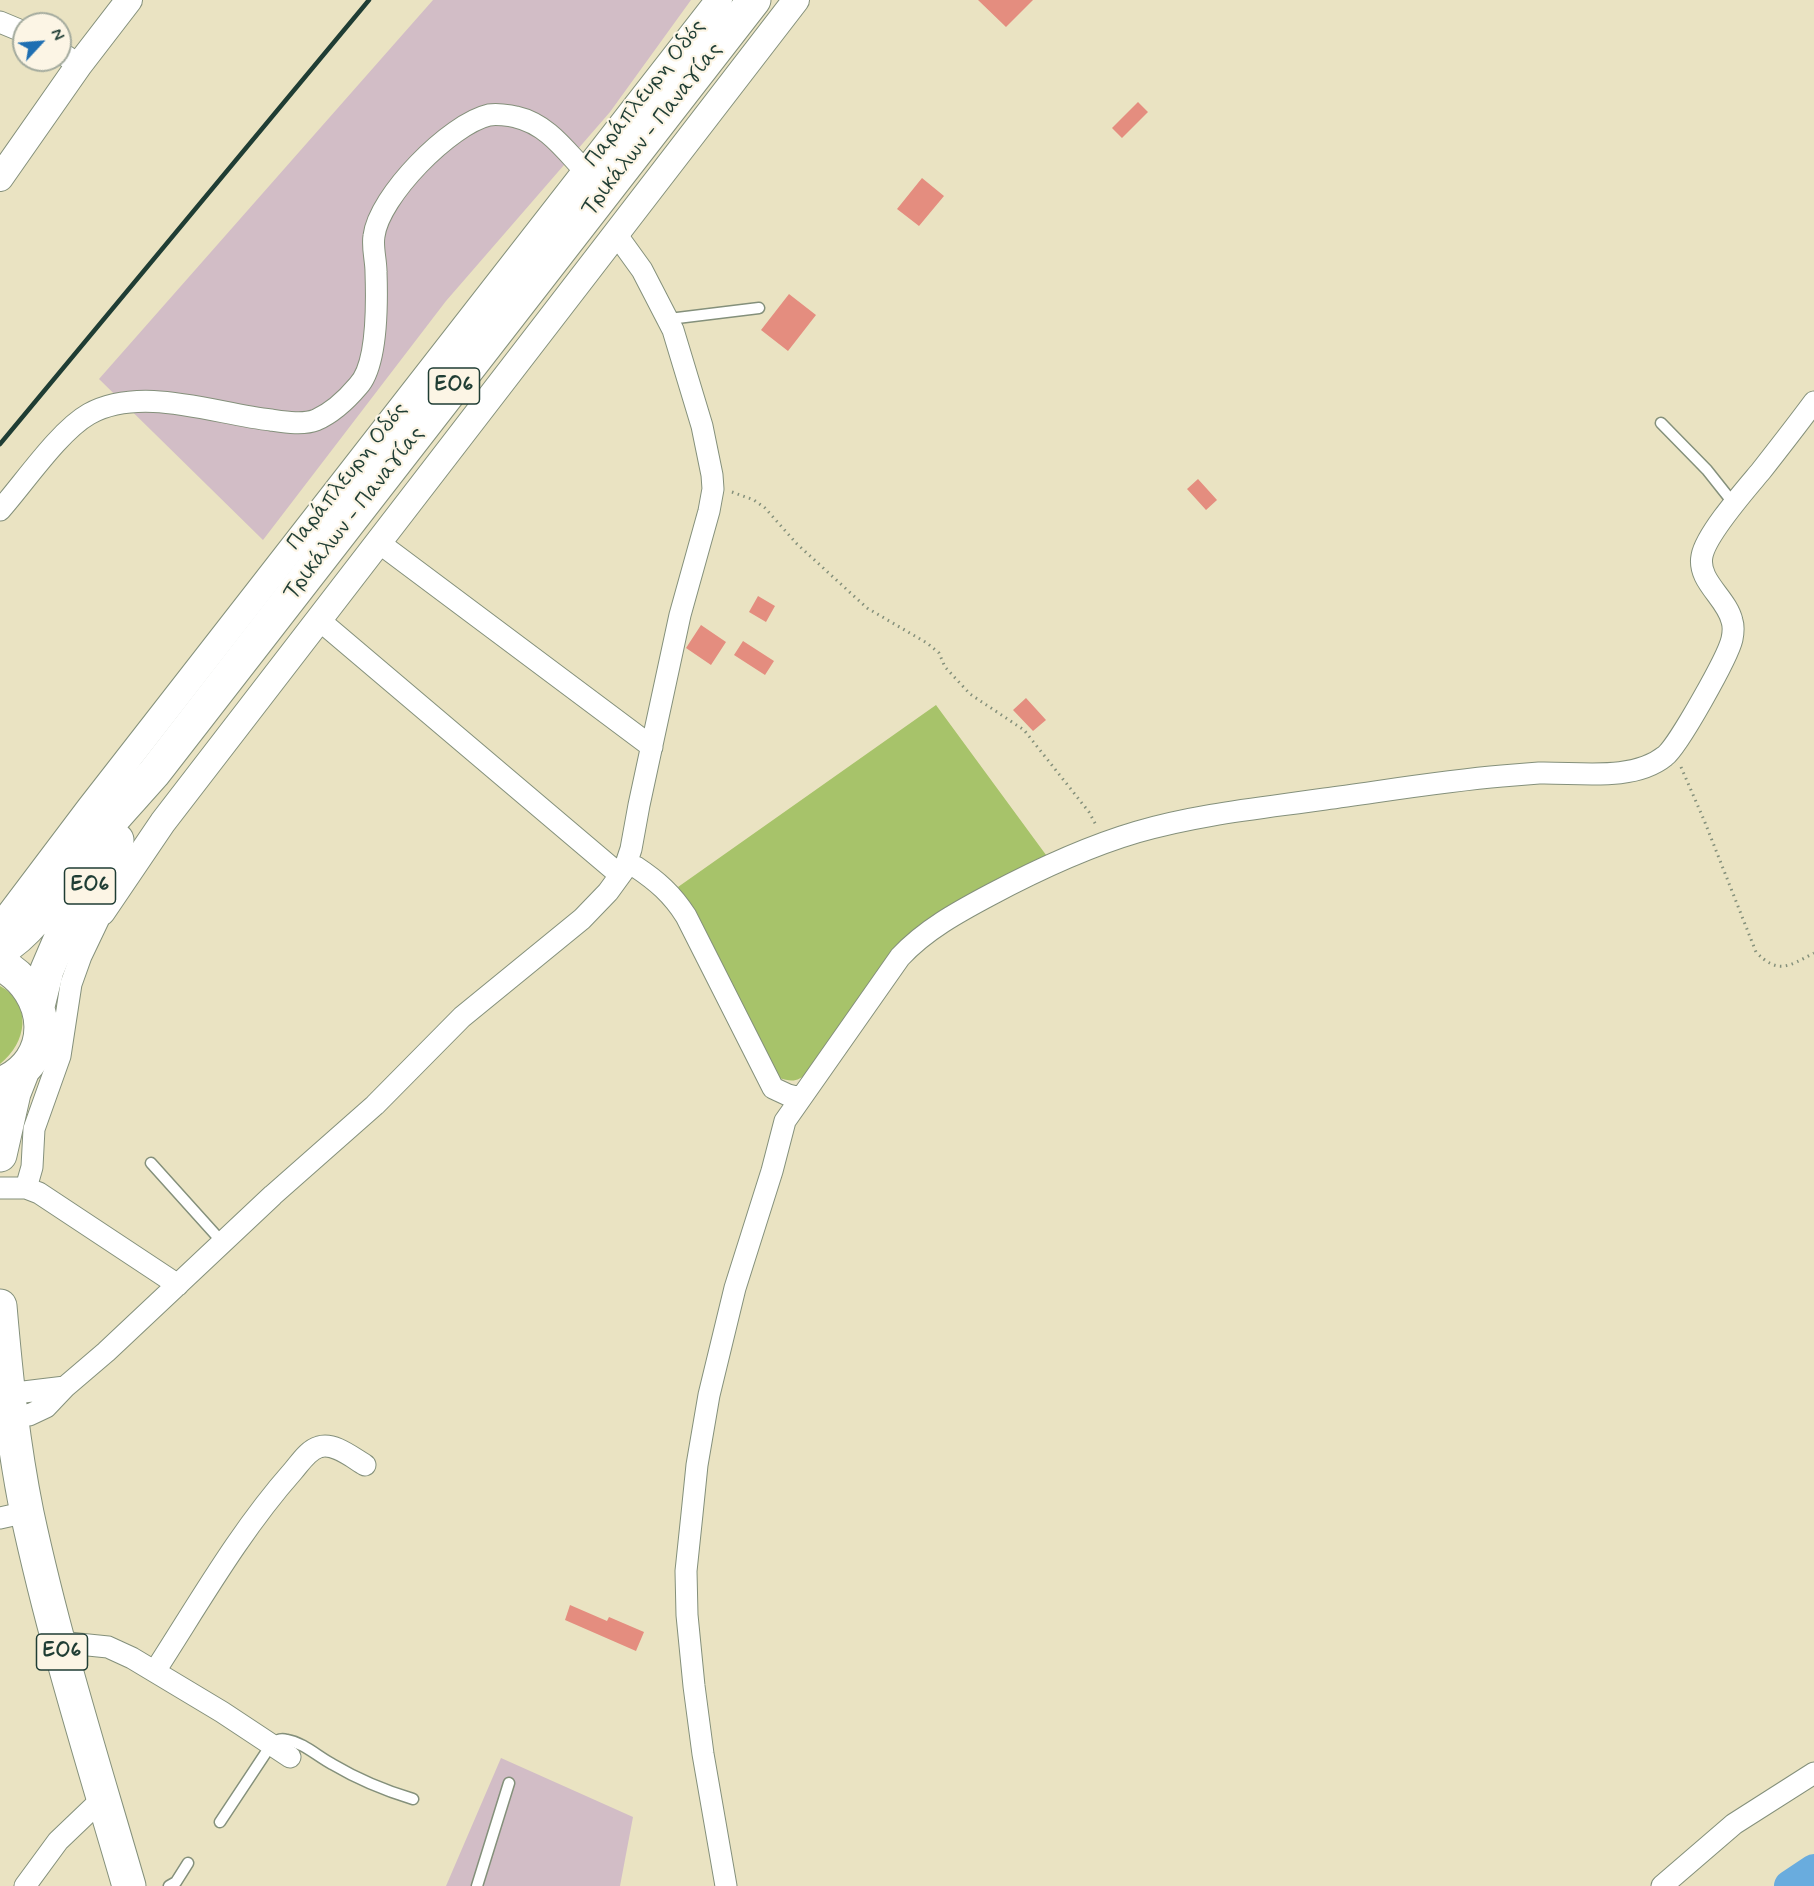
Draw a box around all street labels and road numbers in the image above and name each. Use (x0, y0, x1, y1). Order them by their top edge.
street label: Παράπλευρη Οδός (580, 15, 712, 173)
street label: Τρικάλων - Παναγίας (577, 38, 729, 222)
road number: ΕΟ6 (428, 368, 480, 404)
street label: Παράπλευρη Οδός (282, 398, 414, 556)
street label: Τρικάλων - Παναγίας (279, 422, 431, 606)
road number: ΕΟ6 (64, 868, 116, 904)
road number: ΕΟ6 (36, 1634, 88, 1670)

